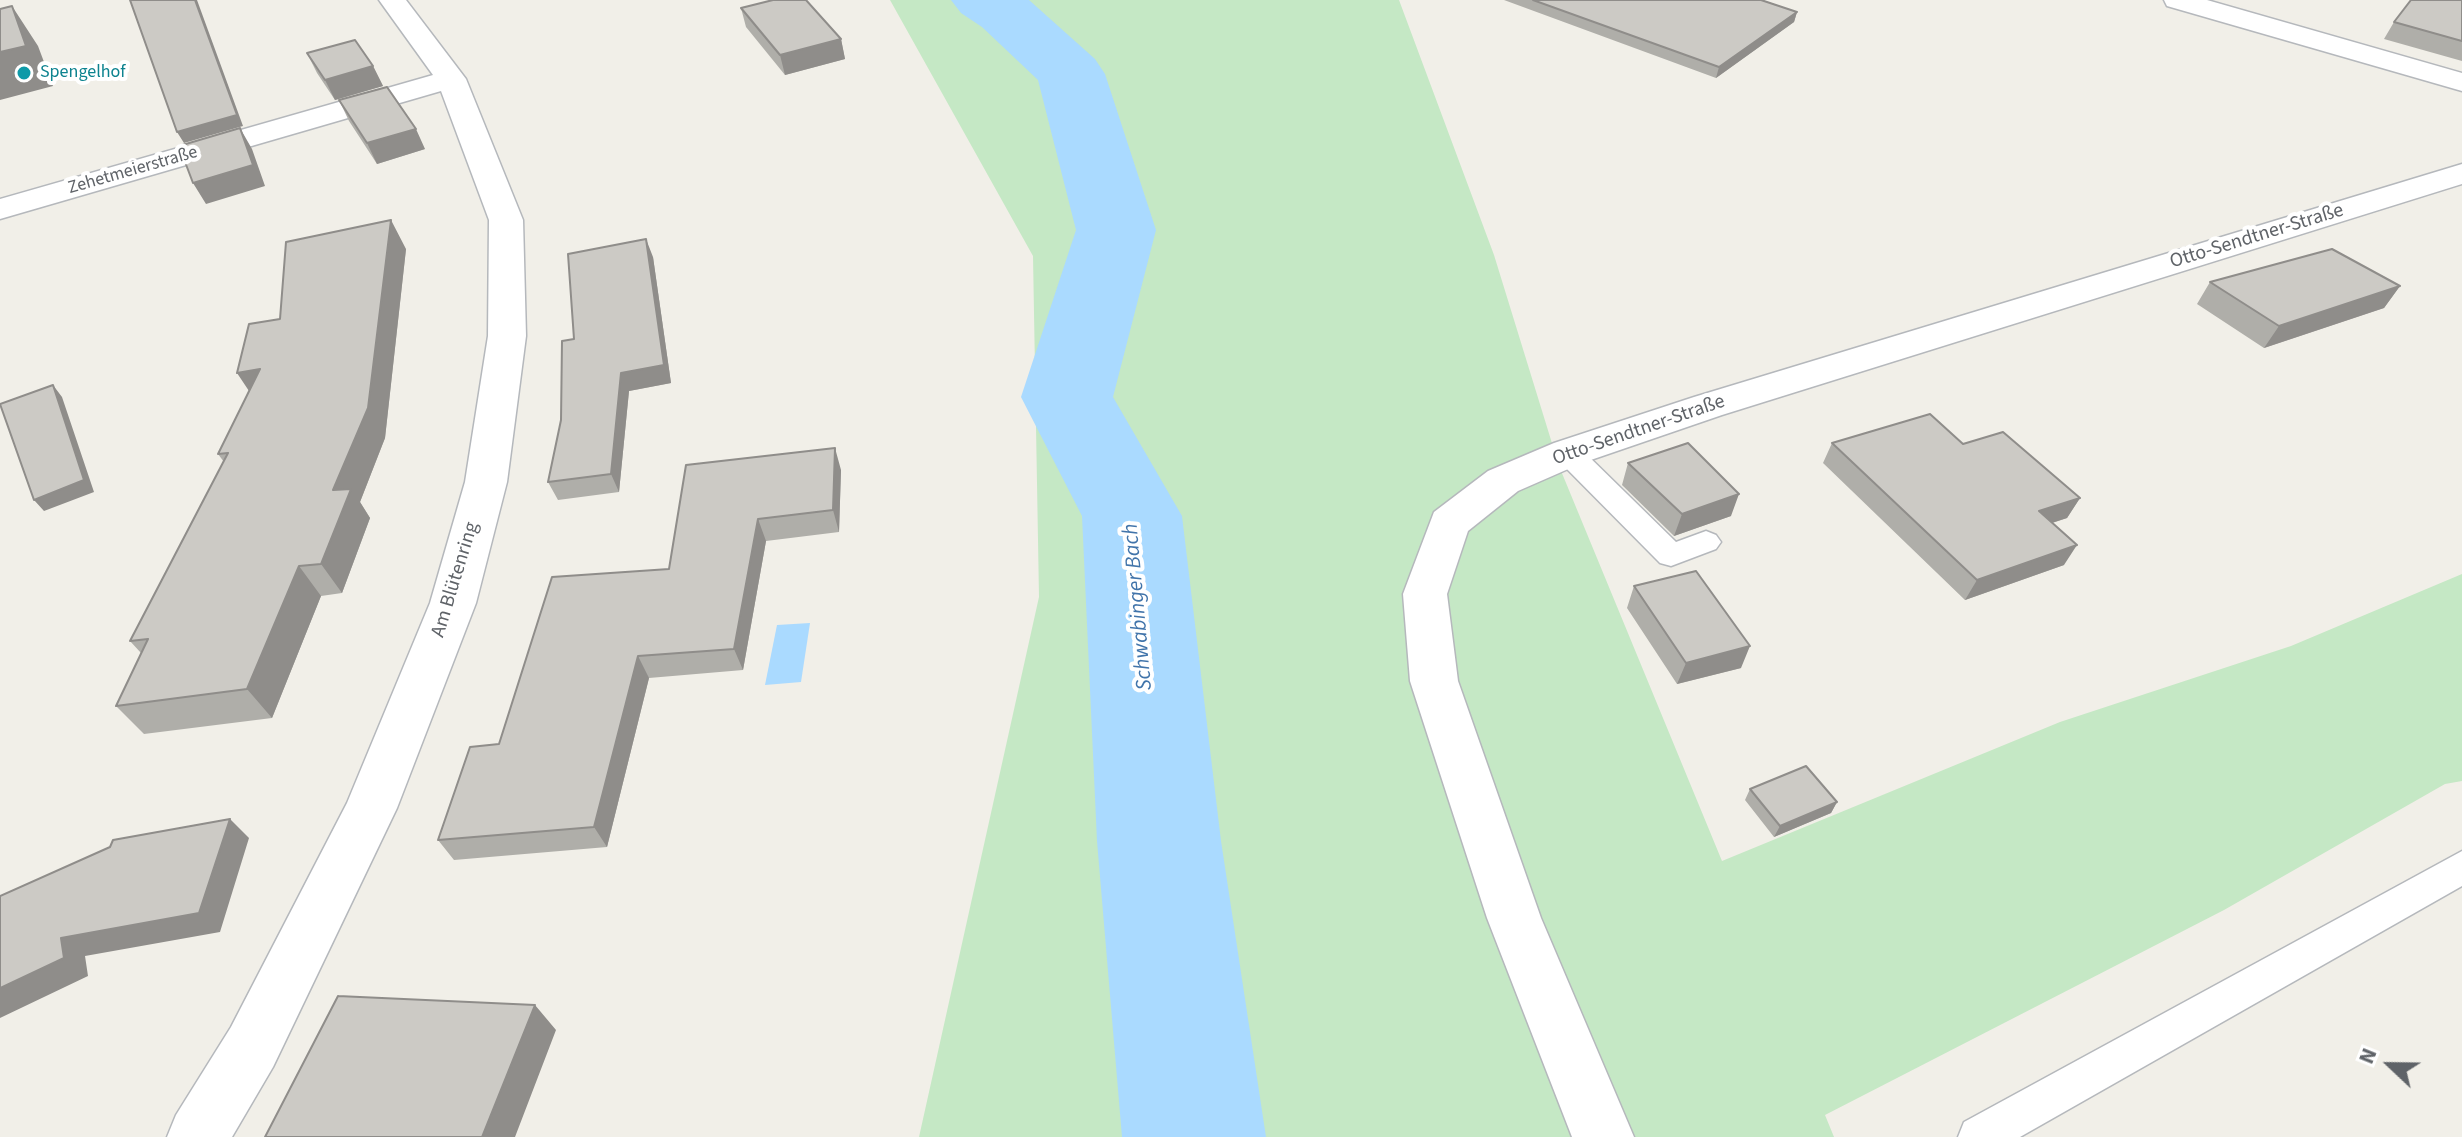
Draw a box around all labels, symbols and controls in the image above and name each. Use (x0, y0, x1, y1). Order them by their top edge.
place label: Spengelhof (40, 62, 125, 84)
marker: Spengelhof (15, 64, 33, 82)
street label: Zehetmeierstraße (66, 142, 200, 200)
street label: Otto-Sendtner-Straße (2167, 199, 2347, 275)
street label: Otto-Sendtner-Straße (1550, 390, 1728, 472)
street label: Am Blütenring (427, 519, 485, 641)
water label: Schwabinger Bach (1119, 522, 1159, 692)
north arrow (2350, 1025, 2430, 1105)
text: N (2350, 1043, 2385, 1069)

